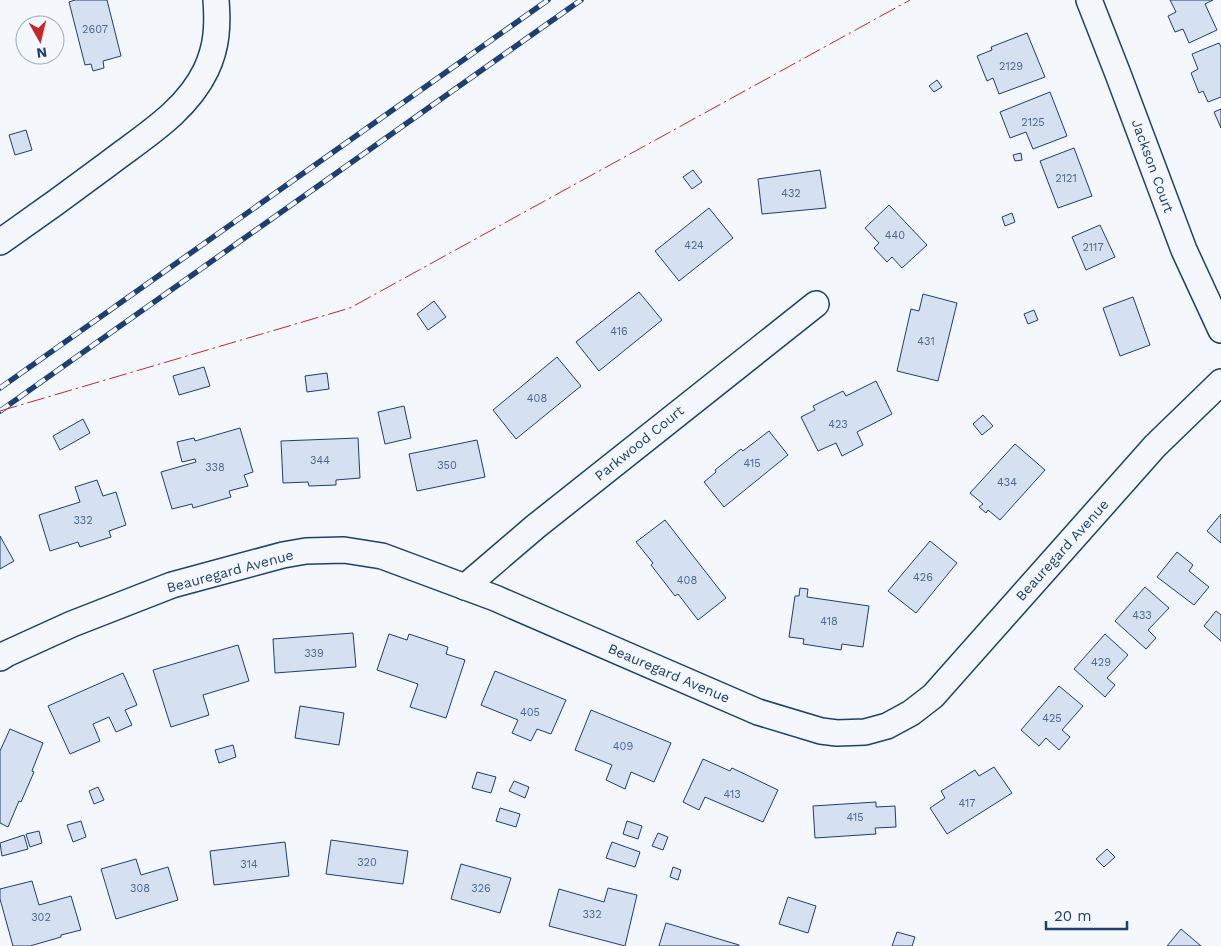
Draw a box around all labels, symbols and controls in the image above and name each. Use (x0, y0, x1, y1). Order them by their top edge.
north arrow (15, 15, 65, 65)
house number: 2607 (82, 23, 108, 36)
text: N (36, 44, 48, 62)
house number: 2129 (999, 60, 1023, 73)
house number: 2125 (1021, 116, 1045, 129)
street label: Jackson Court (1129, 117, 1177, 215)
house number: 2121 (1055, 172, 1077, 185)
house number: 432 (781, 187, 801, 200)
house number: 440 (885, 229, 905, 242)
house number: 424 (684, 239, 704, 252)
house number: 2117 (1082, 241, 1104, 254)
house number: 416 (610, 325, 628, 338)
house number: 431 (917, 335, 935, 348)
house number: 408 (527, 392, 547, 405)
street label: Parkwood Court (591, 402, 687, 484)
house number: 423 (828, 418, 848, 431)
house number: 344 (310, 454, 330, 467)
house number: 415 (743, 457, 761, 470)
house number: 350 (437, 459, 457, 472)
house number: 338 (205, 461, 225, 474)
house number: 434 (997, 476, 1017, 489)
street label: Beauregard Avenue (1012, 496, 1112, 604)
house number: 332 (73, 514, 93, 527)
street label: Beauregard Avenue (165, 546, 295, 596)
house number: 426 (913, 571, 933, 584)
house number: 408 (677, 574, 697, 587)
house number: 433 (1132, 609, 1152, 622)
house number: 418 (820, 615, 838, 628)
street label: Beauregard Avenue (606, 640, 732, 706)
house number: 339 (304, 647, 324, 660)
house number: 429 (1091, 656, 1111, 669)
house number: 405 (520, 706, 540, 719)
house number: 425 (1042, 712, 1062, 725)
house number: 409 (613, 740, 633, 753)
house number: 413 (723, 788, 741, 801)
house number: 417 (958, 797, 976, 810)
house number: 415 (846, 811, 864, 824)
house number: 320 (357, 856, 377, 869)
house number: 314 (240, 858, 258, 871)
house number: 308 (130, 882, 150, 895)
house number: 326 (471, 882, 491, 895)
scale bar (1046, 898, 1127, 930)
text: 20 m (1054, 907, 1092, 925)
house number: 332 (582, 908, 602, 921)
house number: 302 (31, 911, 51, 924)

